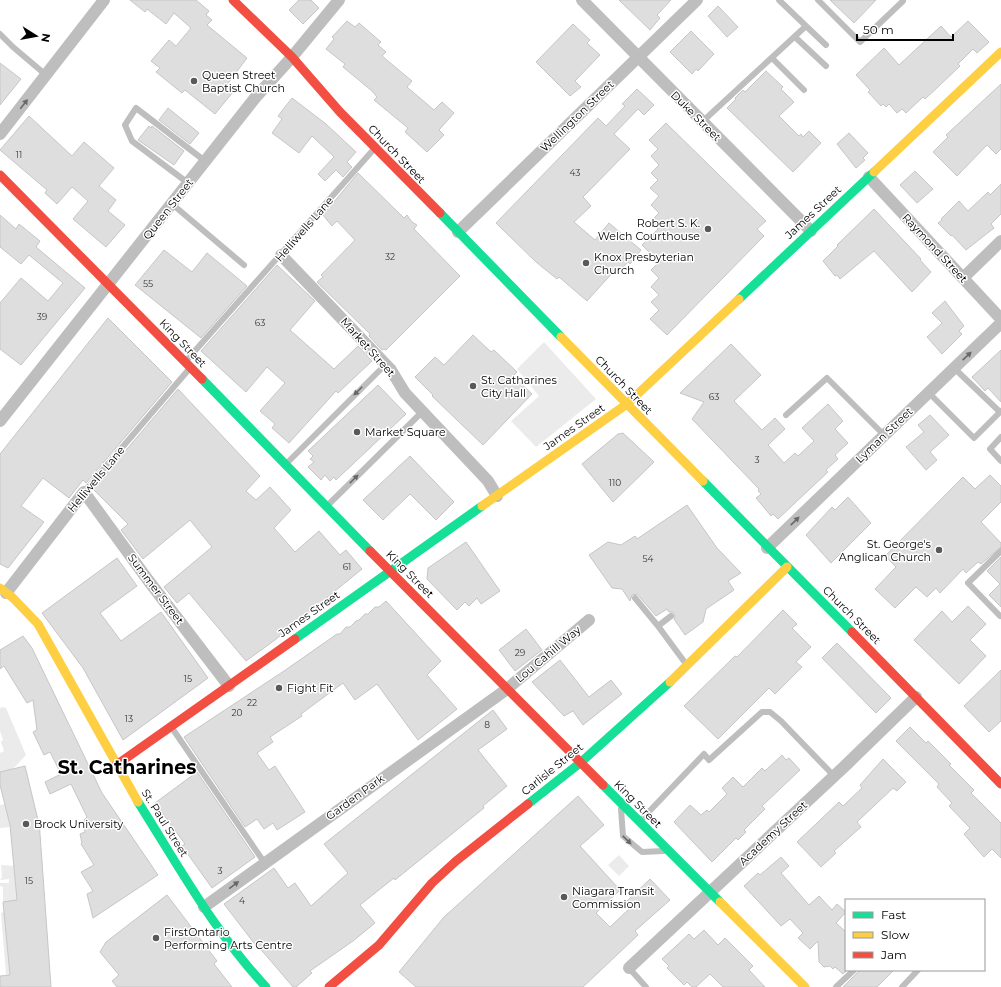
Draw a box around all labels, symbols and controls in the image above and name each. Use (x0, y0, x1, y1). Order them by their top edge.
north arrow (16, 16, 56, 56)
scale bar (857, 16, 953, 42)
text: 50 m (863, 22, 894, 37)
text: N (38, 32, 54, 44)
place label: Queen Street Baptist Church (202, 68, 285, 95)
marker: Queen Street Baptist Church (189, 76, 199, 86)
street label: Wellington Street (537, 77, 617, 155)
street label: Duke Street (668, 88, 725, 145)
one-way arrow (20, 98, 28, 109)
street label: Church Street (365, 122, 429, 187)
house number: 11 (16, 149, 22, 160)
house number: 43 (570, 167, 580, 178)
street label: Queen Street (140, 175, 196, 242)
street label: James Street (781, 182, 844, 242)
street label: Helliwells Lane (272, 193, 336, 264)
street label: Raymond Street (899, 210, 971, 286)
place label: Robert S. K. Welch Courthouse (598, 216, 700, 243)
marker: Robert S. K. Welch Courthouse (703, 224, 713, 234)
place label: Knox Presbyterian Church (594, 250, 694, 277)
house number: 32 (385, 251, 395, 262)
marker: Knox Presbyterian Church (581, 258, 591, 268)
house number: 55 (143, 278, 153, 289)
house number: 39 (37, 311, 48, 322)
street label: Market Street (338, 314, 399, 380)
street label: King Street (156, 316, 210, 371)
house number: 63 (255, 317, 265, 328)
one-way arrow (962, 351, 972, 360)
street label: Church Street (592, 353, 656, 418)
place label: St. Catharines City Hall (481, 373, 558, 400)
marker: St. Catharines City Hall (468, 381, 478, 391)
one-way arrow (353, 386, 363, 396)
house number: 63 (709, 391, 719, 402)
street label: James Street (540, 400, 608, 454)
street label: Lyman Street (852, 404, 916, 466)
place label: Market Square (365, 425, 446, 439)
marker: Market Square (352, 427, 362, 437)
street label: Helliwells Lane (64, 443, 128, 515)
house number: 3 (754, 454, 760, 465)
one-way arrow (349, 474, 359, 484)
house number: 110 (609, 477, 621, 488)
one-way arrow (790, 516, 800, 525)
place label: St. George's Anglican Church (839, 537, 932, 564)
marker: St. George's Anglican Church (934, 545, 944, 555)
street label: King Street (383, 547, 437, 601)
street label: Summer Street (125, 551, 187, 627)
house number: 54 (642, 553, 654, 564)
house number: 61 (343, 561, 351, 572)
street label: Church Street (820, 583, 884, 647)
street label: James Street (275, 587, 343, 641)
street label: Lou Cahill Way (513, 623, 583, 685)
house number: 29 (515, 647, 526, 658)
house number: 15 (184, 673, 192, 684)
place label: Fight Fit (287, 681, 334, 695)
marker: Fight Fit (274, 683, 284, 693)
house number: 22 (247, 697, 257, 708)
house number: 20 (231, 707, 243, 718)
house number: 13 (125, 713, 133, 724)
house number: 8 (484, 719, 490, 730)
street label: Carlisle Street (518, 739, 586, 798)
district label: St. Catharines (58, 756, 196, 779)
street label: Garden Park (323, 771, 387, 823)
street label: King Street (611, 777, 665, 831)
street label: St. Paul Street (139, 787, 192, 860)
street label: Academy Street (736, 797, 810, 868)
place label: Brock University (34, 817, 123, 831)
marker: Brock University (21, 819, 31, 829)
one-way arrow (623, 835, 632, 844)
house number: 3 (217, 865, 223, 876)
house number: 15 (25, 875, 33, 886)
one-way arrow (229, 881, 239, 889)
place label: Niagara Transit Commission (572, 884, 655, 911)
marker: Niagara Transit Commission (559, 892, 569, 902)
house number: 4 (239, 895, 245, 906)
legend (845, 899, 985, 971)
text: Fast (881, 907, 906, 922)
place label: FirstOntario Performing Arts Centre (164, 925, 293, 952)
text: Slow (881, 927, 910, 942)
marker: FirstOntario Performing Arts Centre (151, 933, 161, 943)
text: Jam (880, 947, 907, 962)

